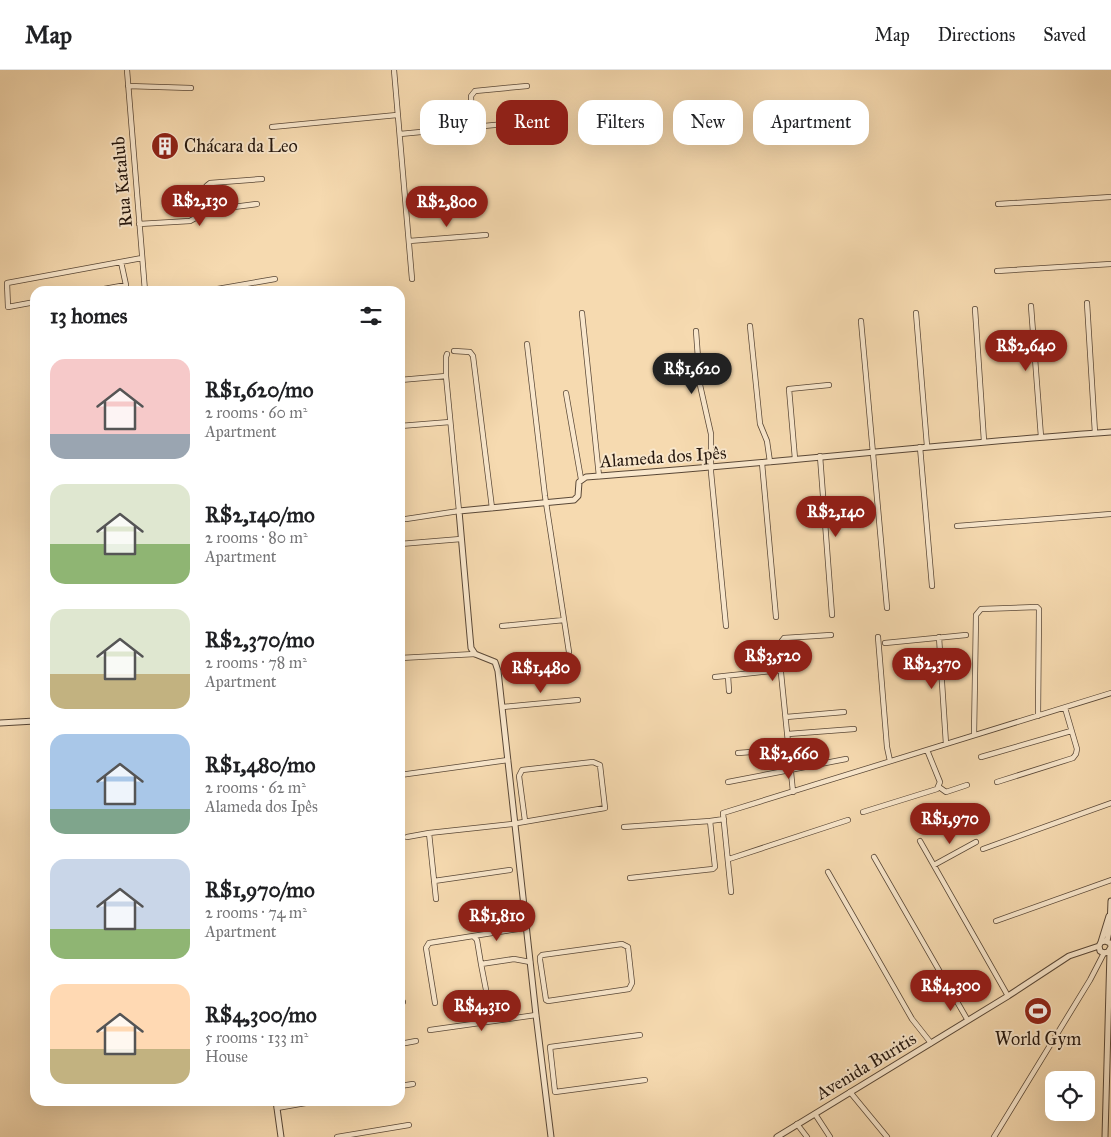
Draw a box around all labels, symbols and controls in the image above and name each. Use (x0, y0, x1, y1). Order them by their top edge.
text: Map (25, 20, 72, 50)
text: Map (874, 24, 910, 46)
text: Directions (938, 24, 1015, 46)
text: Saved (1043, 24, 1086, 46)
chip: Buy (420, 100, 486, 145)
chip: Rent (496, 100, 568, 145)
chip: Filters (578, 100, 663, 145)
chip: New (673, 100, 743, 145)
chip: Apartment (753, 100, 869, 145)
building icon: Chácara da Leo (150, 131, 180, 161)
street label: Rua Katalub (107, 135, 137, 228)
place label: Chácara da Leo (184, 135, 298, 157)
pin: R$2,130 (154, 184, 246, 227)
pin: R$2,800 (401, 186, 493, 228)
text: R$2,130 (172, 191, 228, 210)
text: R$2,800 (417, 192, 477, 211)
icon: filters (357, 302, 385, 330)
text: 13 homes (50, 303, 127, 329)
pin: R$2,640 (980, 330, 1072, 372)
text: R$2,640 (996, 336, 1056, 355)
pin: R$1,620 (646, 352, 738, 395)
text: R$1,620 (664, 359, 720, 378)
text: R$1,620/mo (205, 377, 313, 403)
icon: home (90, 379, 150, 439)
text: 2 rooms · 60 m² (205, 403, 307, 422)
text: Apartment (205, 422, 277, 441)
street label: Alameda dos Ipês (598, 442, 727, 472)
pin: R$2,140 (790, 496, 882, 538)
text: R$2,140/mo (205, 502, 315, 528)
text: R$2,140 (807, 502, 865, 521)
icon: home (90, 504, 150, 564)
text: 2 rooms · 80 m² (205, 528, 308, 547)
text: Apartment (205, 547, 277, 566)
text: R$2,370/mo (205, 627, 314, 653)
icon: home (90, 629, 150, 689)
pin: R$3,520 (727, 640, 819, 682)
text: R$3,520 (745, 646, 801, 665)
pin: R$2,370 (886, 648, 978, 690)
pin: R$1,480 (495, 652, 587, 694)
text: 2 rooms · 78 m² (205, 653, 307, 672)
text: R$2,370 (903, 654, 961, 673)
text: R$1,480 (512, 658, 570, 677)
text: Apartment (205, 672, 277, 691)
pin: R$2,660 (743, 738, 835, 780)
text: R$2,660 (760, 744, 818, 763)
text: R$1,480/mo (205, 752, 316, 778)
icon: home (90, 754, 150, 814)
text: 2 rooms · 62 m² (205, 778, 306, 797)
text: Alameda dos Ipês (205, 797, 318, 816)
pin: R$1,970 (904, 802, 996, 845)
text: R$1,970 (921, 809, 979, 828)
text: R$1,970/mo (205, 877, 315, 903)
icon: home (90, 879, 150, 939)
pin: R$1,810 (451, 900, 543, 942)
text: 2 rooms · 74 m² (205, 903, 307, 922)
text: R$1,810 (469, 906, 525, 925)
text: Apartment (205, 922, 277, 941)
pin: R$4,300 (905, 970, 997, 1012)
text: R$4,300 (921, 976, 981, 995)
pin: R$4,310 (436, 990, 528, 1032)
text: R$4,310 (454, 996, 510, 1015)
sports icon: World Gym (1023, 996, 1053, 1026)
text: R$4,300/mo (205, 1002, 317, 1028)
icon: home (90, 1004, 150, 1064)
street label: Avenida Buritis (811, 1027, 920, 1105)
text: 5 rooms · 133 m² (205, 1028, 308, 1047)
place label: World Gym (995, 1028, 1081, 1050)
text: House (205, 1047, 248, 1066)
map controls (1045, 1071, 1095, 1121)
button: locate (1045, 1071, 1095, 1121)

